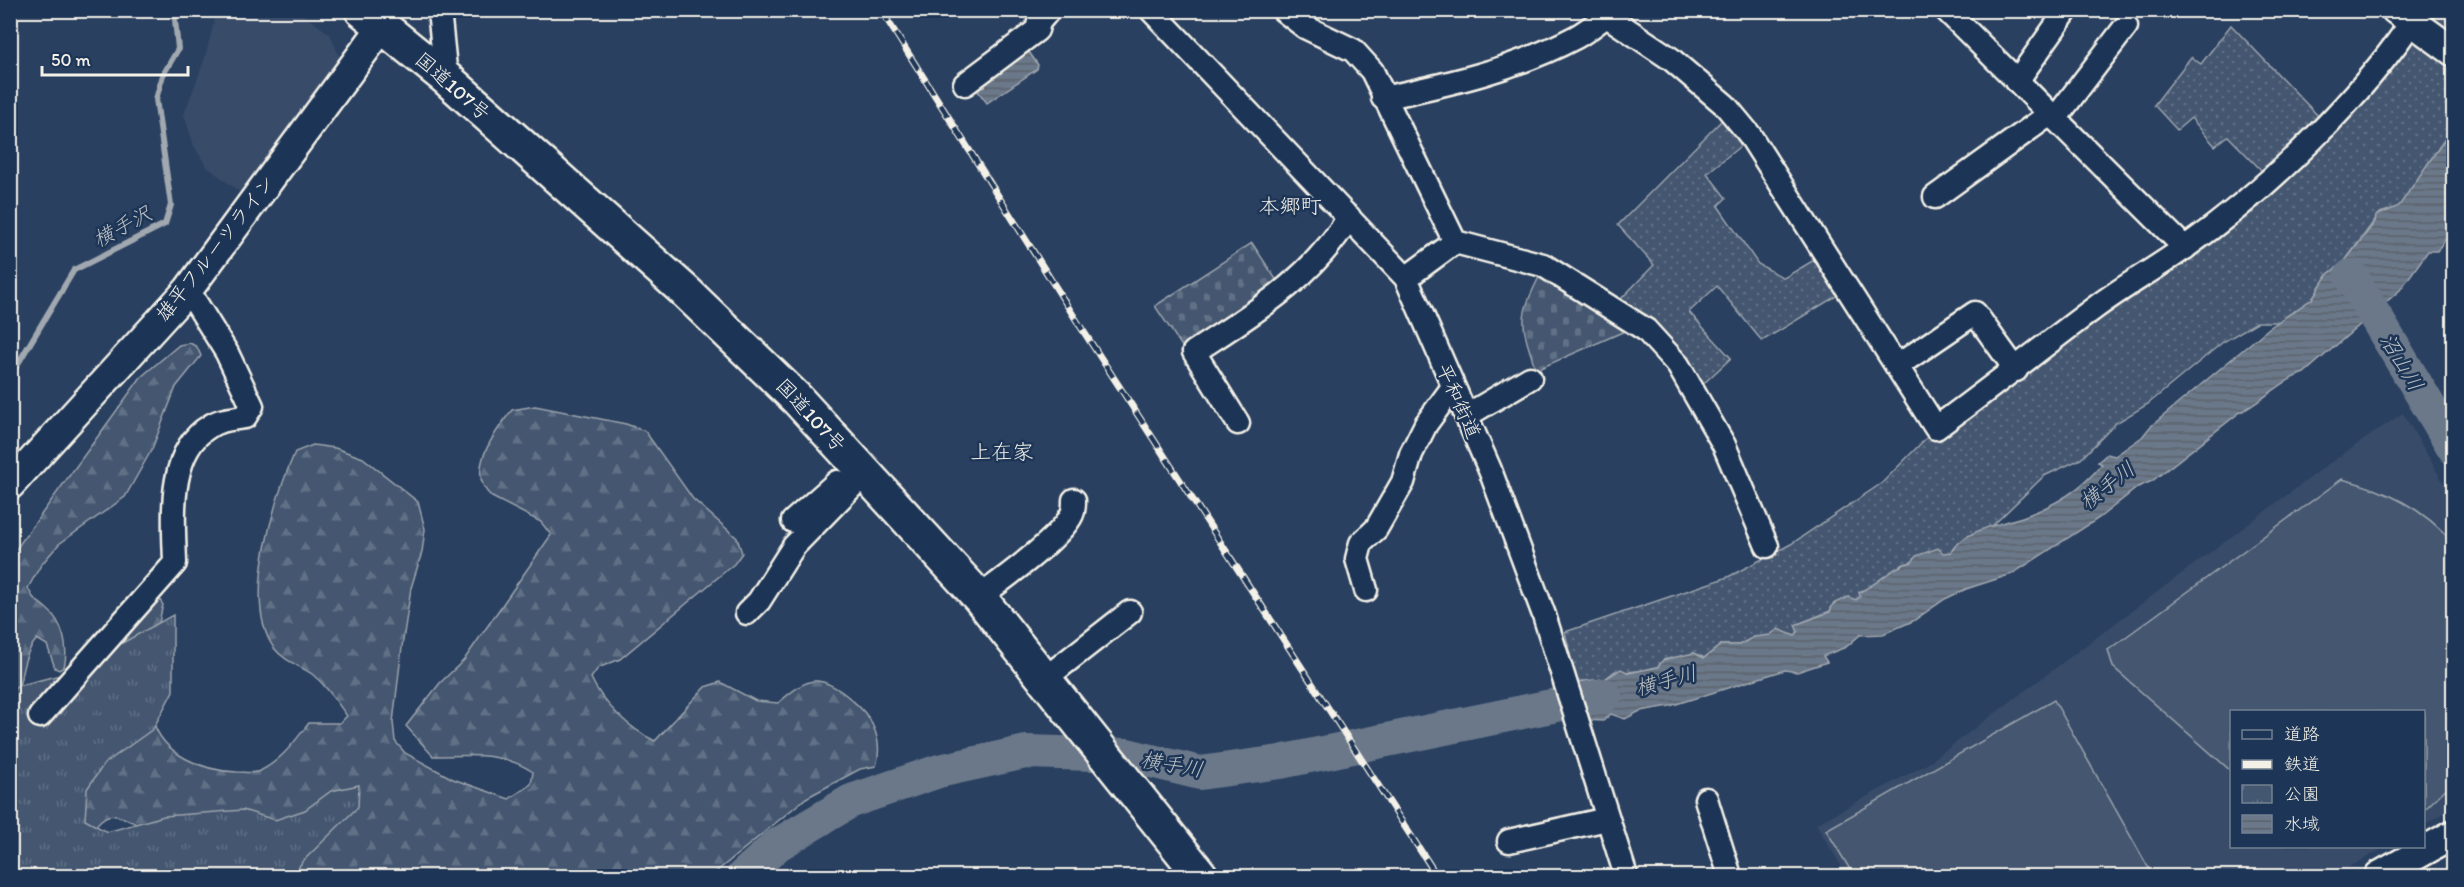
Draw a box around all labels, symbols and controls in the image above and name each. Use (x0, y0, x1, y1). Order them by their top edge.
scale bar (42, 39, 188, 77)
street label: 国道107号 (411, 47, 495, 125)
text: 50 m (51, 49, 91, 71)
street label: 雄平フルーツライン (150, 170, 280, 326)
district label: 本郷町 (1259, 193, 1322, 218)
water label: 横手沢 (88, 200, 157, 252)
water label: 沼山川 (2375, 329, 2429, 395)
street label: 平和街道 (1432, 360, 1486, 442)
street label: 国道107号 (771, 373, 851, 457)
district label: 上在家 (971, 439, 1034, 464)
water label: 横手川 (2074, 456, 2140, 514)
water label: 横手川 (1632, 660, 1700, 700)
legend (2230, 710, 2425, 848)
text: 道路 (2284, 723, 2320, 745)
water label: 横手川 (1139, 746, 1205, 782)
text: 鉄道 (2284, 753, 2320, 775)
text: 公園 (2284, 783, 2320, 805)
text: 水域 (2284, 813, 2320, 835)

